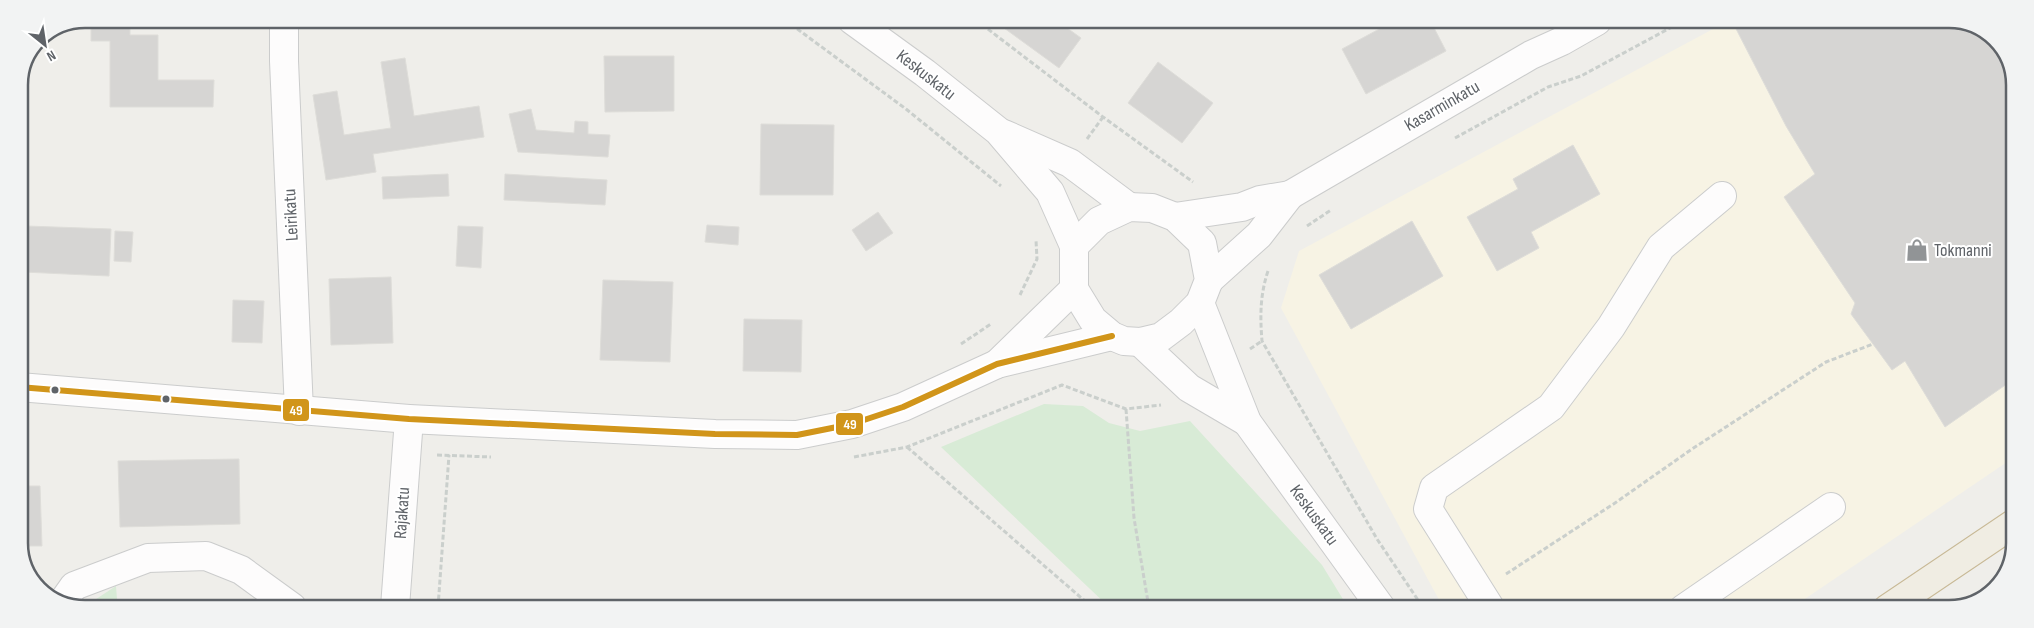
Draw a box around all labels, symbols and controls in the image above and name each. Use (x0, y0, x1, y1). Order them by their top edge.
north arrow (20, 20, 70, 70)
street label: Keskuskatu (892, 45, 960, 105)
text: N (44, 47, 59, 65)
street label: Kasarminkatu (1401, 76, 1483, 136)
street label: Leirikatu (279, 188, 303, 242)
shop icon: Tokmanni (1904, 237, 1930, 263)
place label: Tokmanni (1934, 240, 1992, 261)
unlabelled marker (50, 385, 60, 395)
unlabelled marker (161, 394, 171, 404)
line badge: 49 (282, 398, 310, 422)
text: 49 (289, 402, 303, 419)
line badge: 49 (835, 412, 864, 436)
text: 49 (843, 416, 857, 433)
street label: Keskuskatu (1285, 481, 1343, 549)
street label: Rajakatu (390, 486, 414, 540)

